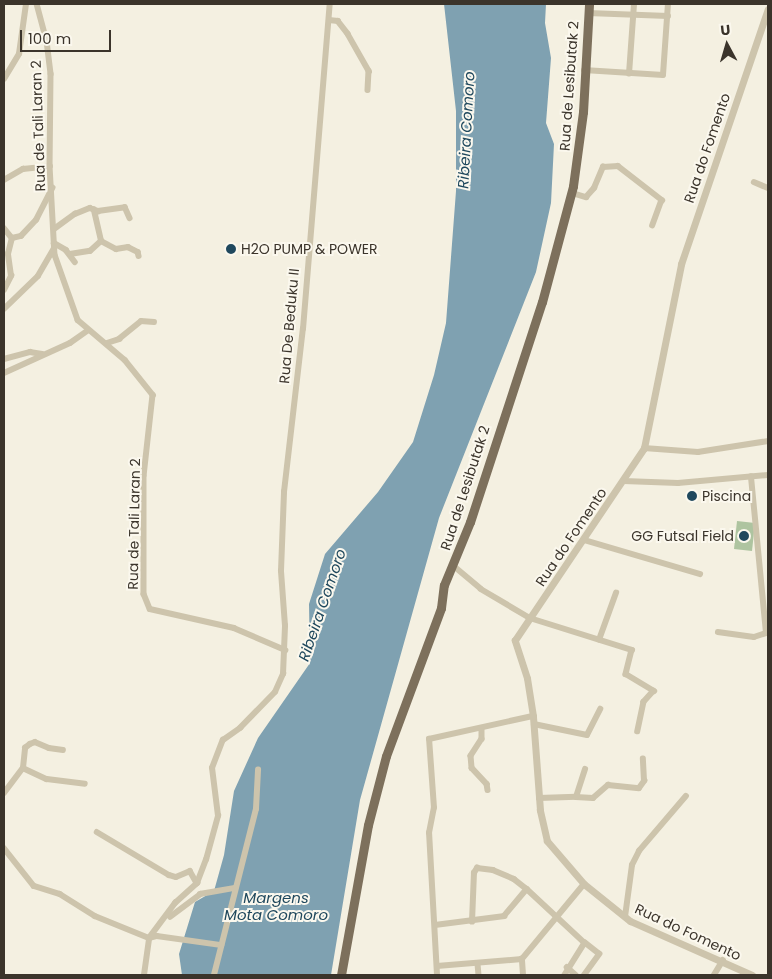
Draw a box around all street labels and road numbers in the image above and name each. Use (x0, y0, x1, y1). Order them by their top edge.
street label: Rua de Lesibutak 2 (556, 21, 582, 151)
street label: Rua de Tali Laran 2 (27, 60, 49, 192)
street label: Rua do Fomento (680, 91, 734, 205)
street label: Rua De Beduku II (276, 268, 302, 384)
street label: Rua de Lesibutak 2 (437, 424, 493, 552)
street label: Rua de Tali Laran 2 (124, 458, 144, 590)
street label: Rua do Fomento (532, 485, 610, 589)
street label: Rua do Fomento (632, 900, 744, 964)

